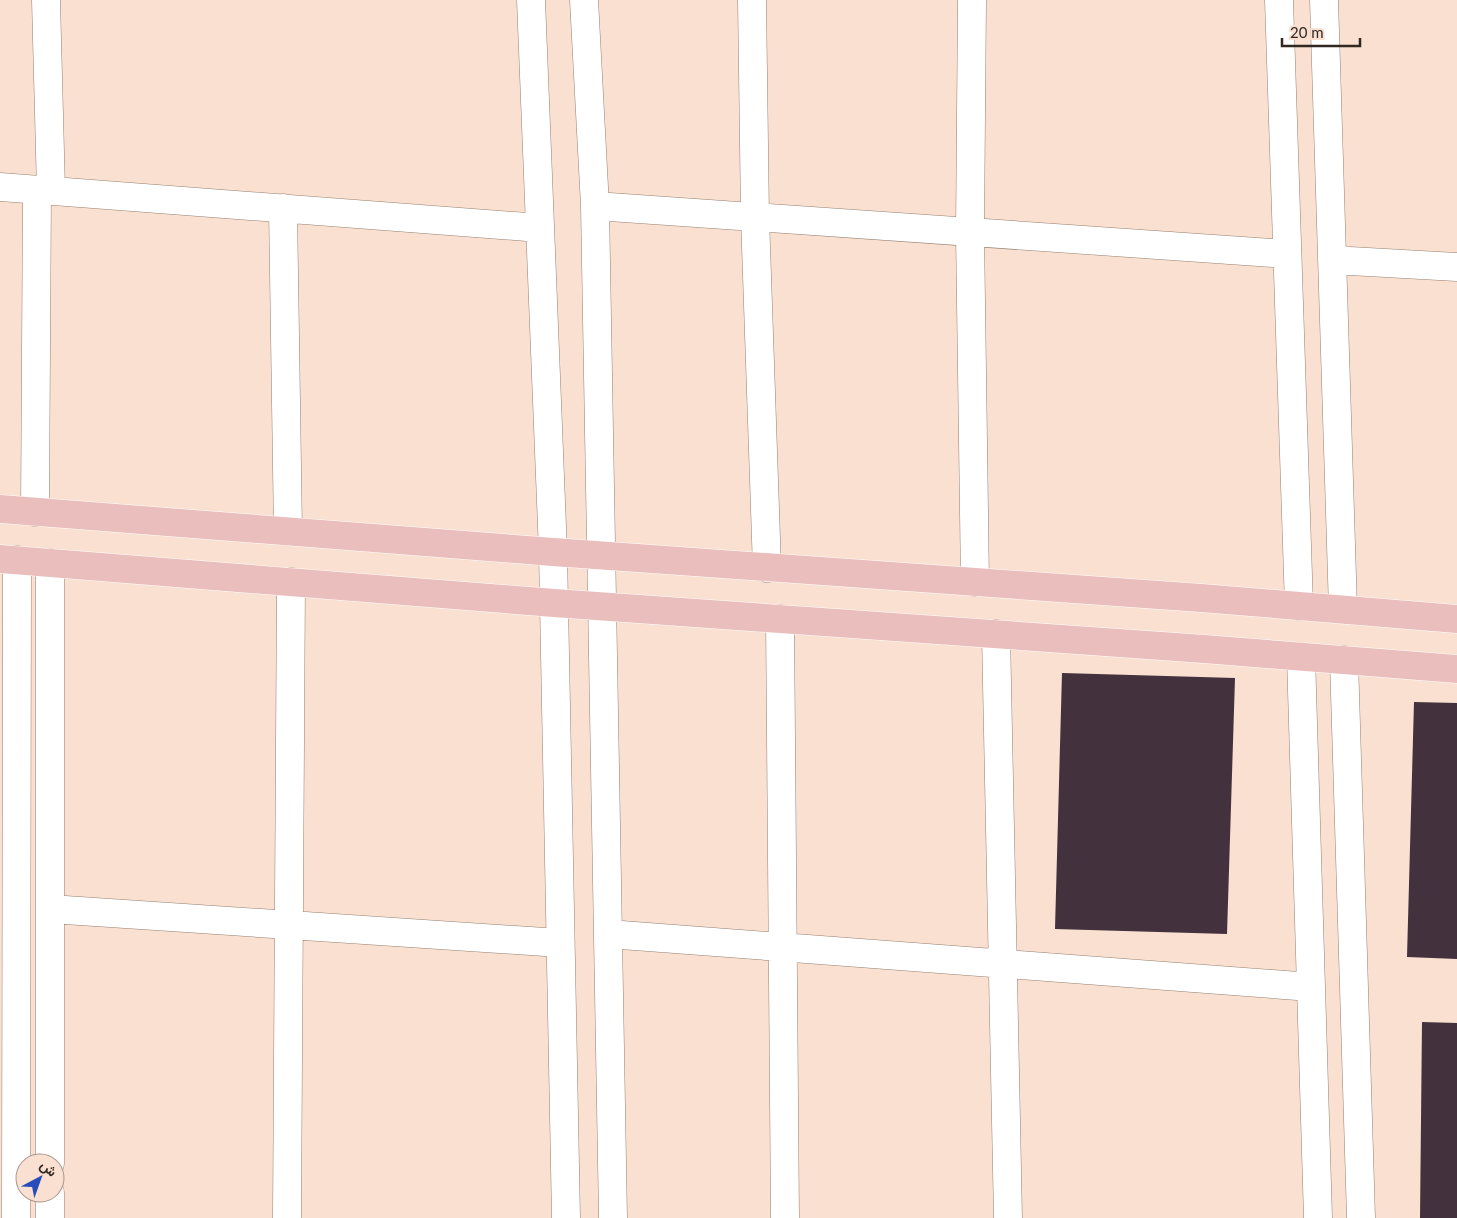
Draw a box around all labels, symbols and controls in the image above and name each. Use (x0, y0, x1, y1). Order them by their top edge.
scale bar (1282, 15, 1360, 47)
text: 20 m (1290, 23, 1324, 41)
north arrow (15, 1153, 65, 1203)
text: ش (36, 1156, 61, 1181)

